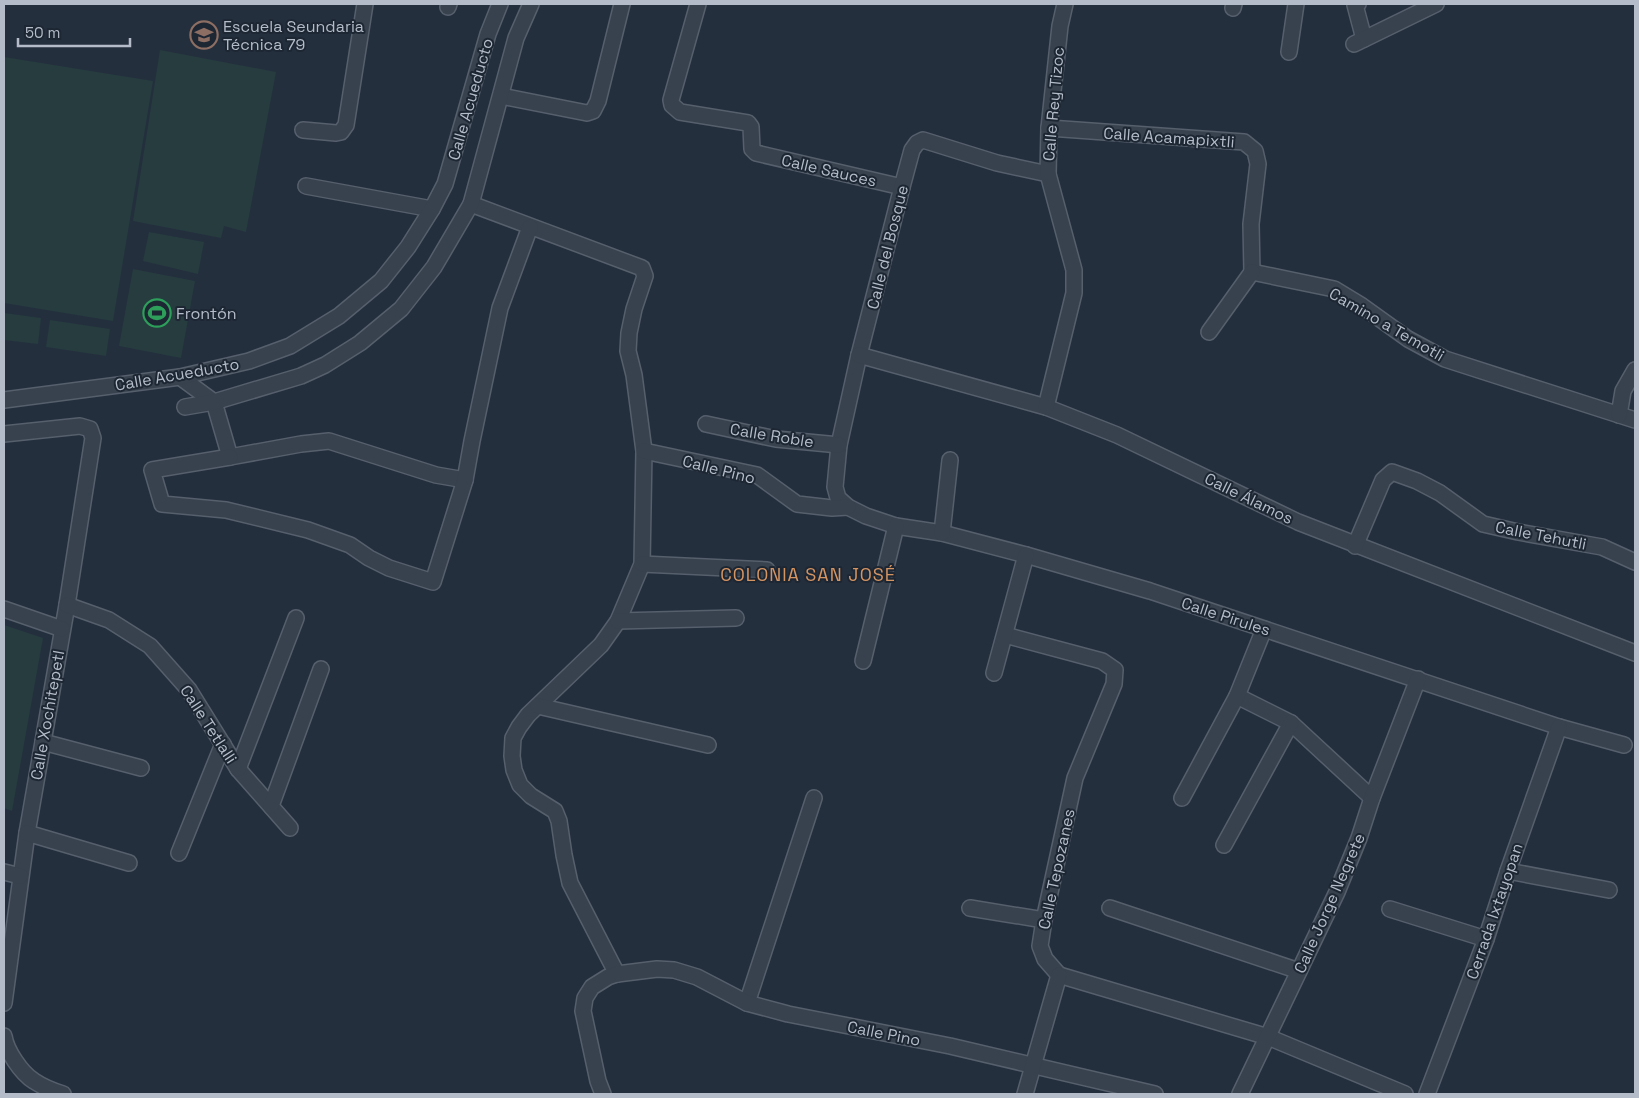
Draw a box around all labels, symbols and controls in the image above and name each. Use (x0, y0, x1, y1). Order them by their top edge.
scale bar (18, 15, 130, 47)
place label: Escuela Seundaria Técnica 79 (223, 16, 364, 55)
school or university icon: Escuela Seundaria Técnica 79 (189, 20, 219, 50)
text: 50 m (25, 23, 60, 42)
street label: Calle Acueducto (443, 36, 498, 163)
street label: Calle Rey Tizoc (1038, 46, 1069, 162)
street label: Calle Acamapixtli (1103, 122, 1235, 153)
street label: Calle Sauces (779, 149, 878, 192)
street label: Calle del Bosque (862, 183, 913, 311)
street label: Camino a Temotli (1325, 283, 1448, 366)
sports icon: Frontón (142, 298, 172, 328)
place label: Frontón (176, 303, 237, 324)
street label: Calle Acueducto (113, 353, 241, 396)
street label: Calle Roble (729, 419, 815, 452)
street label: Calle Pino (680, 450, 757, 489)
street label: Calle Álamos (1201, 468, 1297, 529)
street label: Calle Tehutli (1494, 516, 1588, 555)
district label: COLONIA SAN JOSÉ (720, 563, 896, 586)
street label: Calle Pirules (1179, 592, 1273, 641)
street label: Calle Xochitepetl (26, 649, 69, 782)
street label: Calle Tetlalli (175, 681, 242, 768)
street label: Calle Tepozanes (1033, 807, 1080, 931)
street label: Calle Jorge Negrete (1289, 830, 1370, 977)
street label: Cerrada Ixtayopan (1461, 840, 1528, 982)
street label: Calle Pino (846, 1016, 922, 1051)

